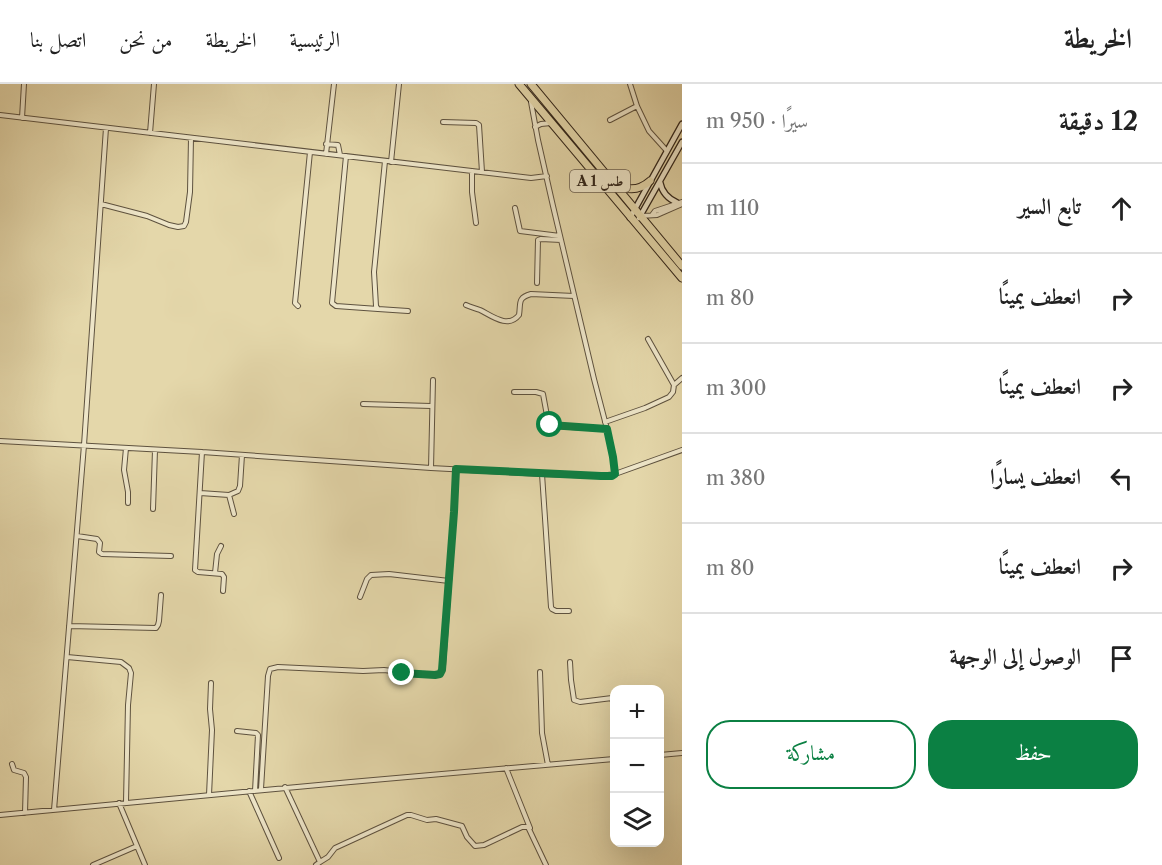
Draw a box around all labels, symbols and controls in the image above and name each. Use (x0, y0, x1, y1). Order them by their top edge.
text: الخريطة (1064, 21, 1132, 55)
text: اتصل بنا (30, 27, 86, 52)
text: من نحن (119, 27, 172, 52)
text: الخريطة (205, 27, 257, 52)
text: الرئيسية (290, 27, 340, 52)
text: 12 دقيقة (1059, 105, 1138, 137)
text: سيرًا · 950 m (706, 109, 808, 133)
road number: A 1 طس (570, 170, 630, 192)
icon: ahead (1105, 192, 1138, 225)
text: تابع السير (1018, 193, 1081, 220)
text: 110 m (706, 196, 759, 220)
icon: right (1105, 282, 1138, 315)
text: انعطف يمينًا (999, 283, 1081, 310)
text: 80 m (706, 286, 755, 310)
icon: right (1105, 372, 1138, 405)
text: انعطف يمينًا (999, 373, 1081, 400)
text: 300 m (706, 376, 766, 400)
route start (536, 411, 562, 437)
icon: left (1105, 462, 1138, 495)
text: انعطف يسارًا (990, 463, 1081, 490)
text: 380 m (706, 466, 766, 490)
icon: right (1105, 552, 1138, 585)
text: انعطف يمينًا (999, 553, 1081, 580)
text: 80 m (706, 556, 755, 580)
icon: arrive (1105, 642, 1138, 675)
text: الوصول إلى الوجهة (949, 643, 1081, 670)
route end (388, 659, 414, 685)
map controls (610, 685, 664, 847)
button: + (610, 685, 664, 739)
button: مشاركة (706, 720, 916, 789)
button: حفظ (928, 720, 1138, 789)
button: − (610, 739, 664, 793)
button: layers (610, 793, 664, 847)

